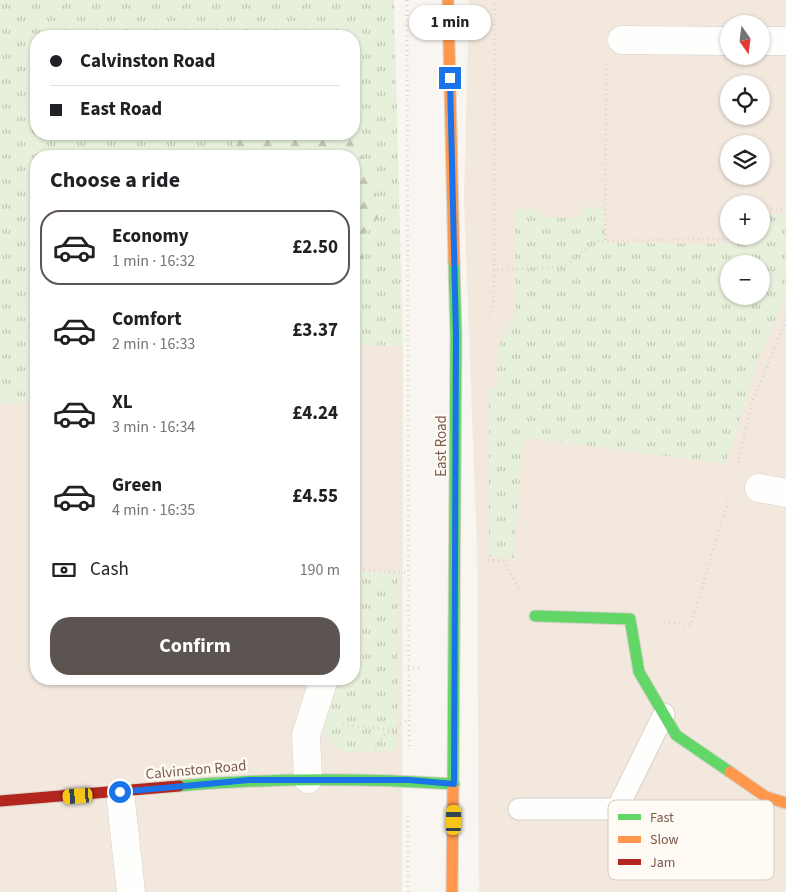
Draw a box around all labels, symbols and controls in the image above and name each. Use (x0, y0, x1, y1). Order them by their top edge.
callout: 1 min (409, 5, 491, 40)
text: 1 min (431, 11, 469, 33)
north arrow (720, 15, 770, 65)
map controls (720, 15, 770, 305)
text: Calvinston Road (80, 48, 215, 75)
route end (439, 67, 461, 89)
button: locate (720, 75, 770, 125)
text: East Road (80, 96, 162, 123)
button: layers (720, 135, 770, 185)
text: Choose a ride (50, 164, 180, 196)
button: + (720, 195, 770, 245)
text: Economy (112, 223, 189, 250)
icon: car (52, 225, 97, 270)
text: £2.50 (292, 234, 338, 261)
text: 1 min · 16:32 (112, 250, 195, 272)
button: − (720, 255, 770, 305)
text: Comfort (112, 306, 182, 333)
icon: car (52, 308, 97, 353)
text: £3.37 (292, 317, 338, 344)
text: 2 min · 16:33 (112, 333, 195, 355)
text: XL (112, 389, 133, 416)
icon: car (52, 391, 97, 436)
text: £4.24 (292, 400, 338, 427)
street label: East Road (431, 415, 452, 477)
text: 3 min · 16:34 (112, 416, 195, 438)
text: Green (112, 472, 162, 499)
icon: car (52, 474, 97, 519)
text: £4.55 (292, 483, 338, 510)
text: 4 min · 16:35 (112, 499, 195, 521)
icon: cash (50, 556, 78, 584)
text: Cash (90, 556, 129, 583)
text: 190 m (300, 559, 340, 581)
button: Confirm (50, 617, 340, 675)
street label: Calvinston Road (145, 755, 247, 785)
route start (109, 781, 131, 803)
car (62, 787, 93, 805)
legend (608, 800, 774, 880)
car (446, 805, 461, 835)
text: Fast (650, 808, 674, 828)
text: Slow (650, 830, 679, 850)
text: Jam (650, 853, 675, 873)

